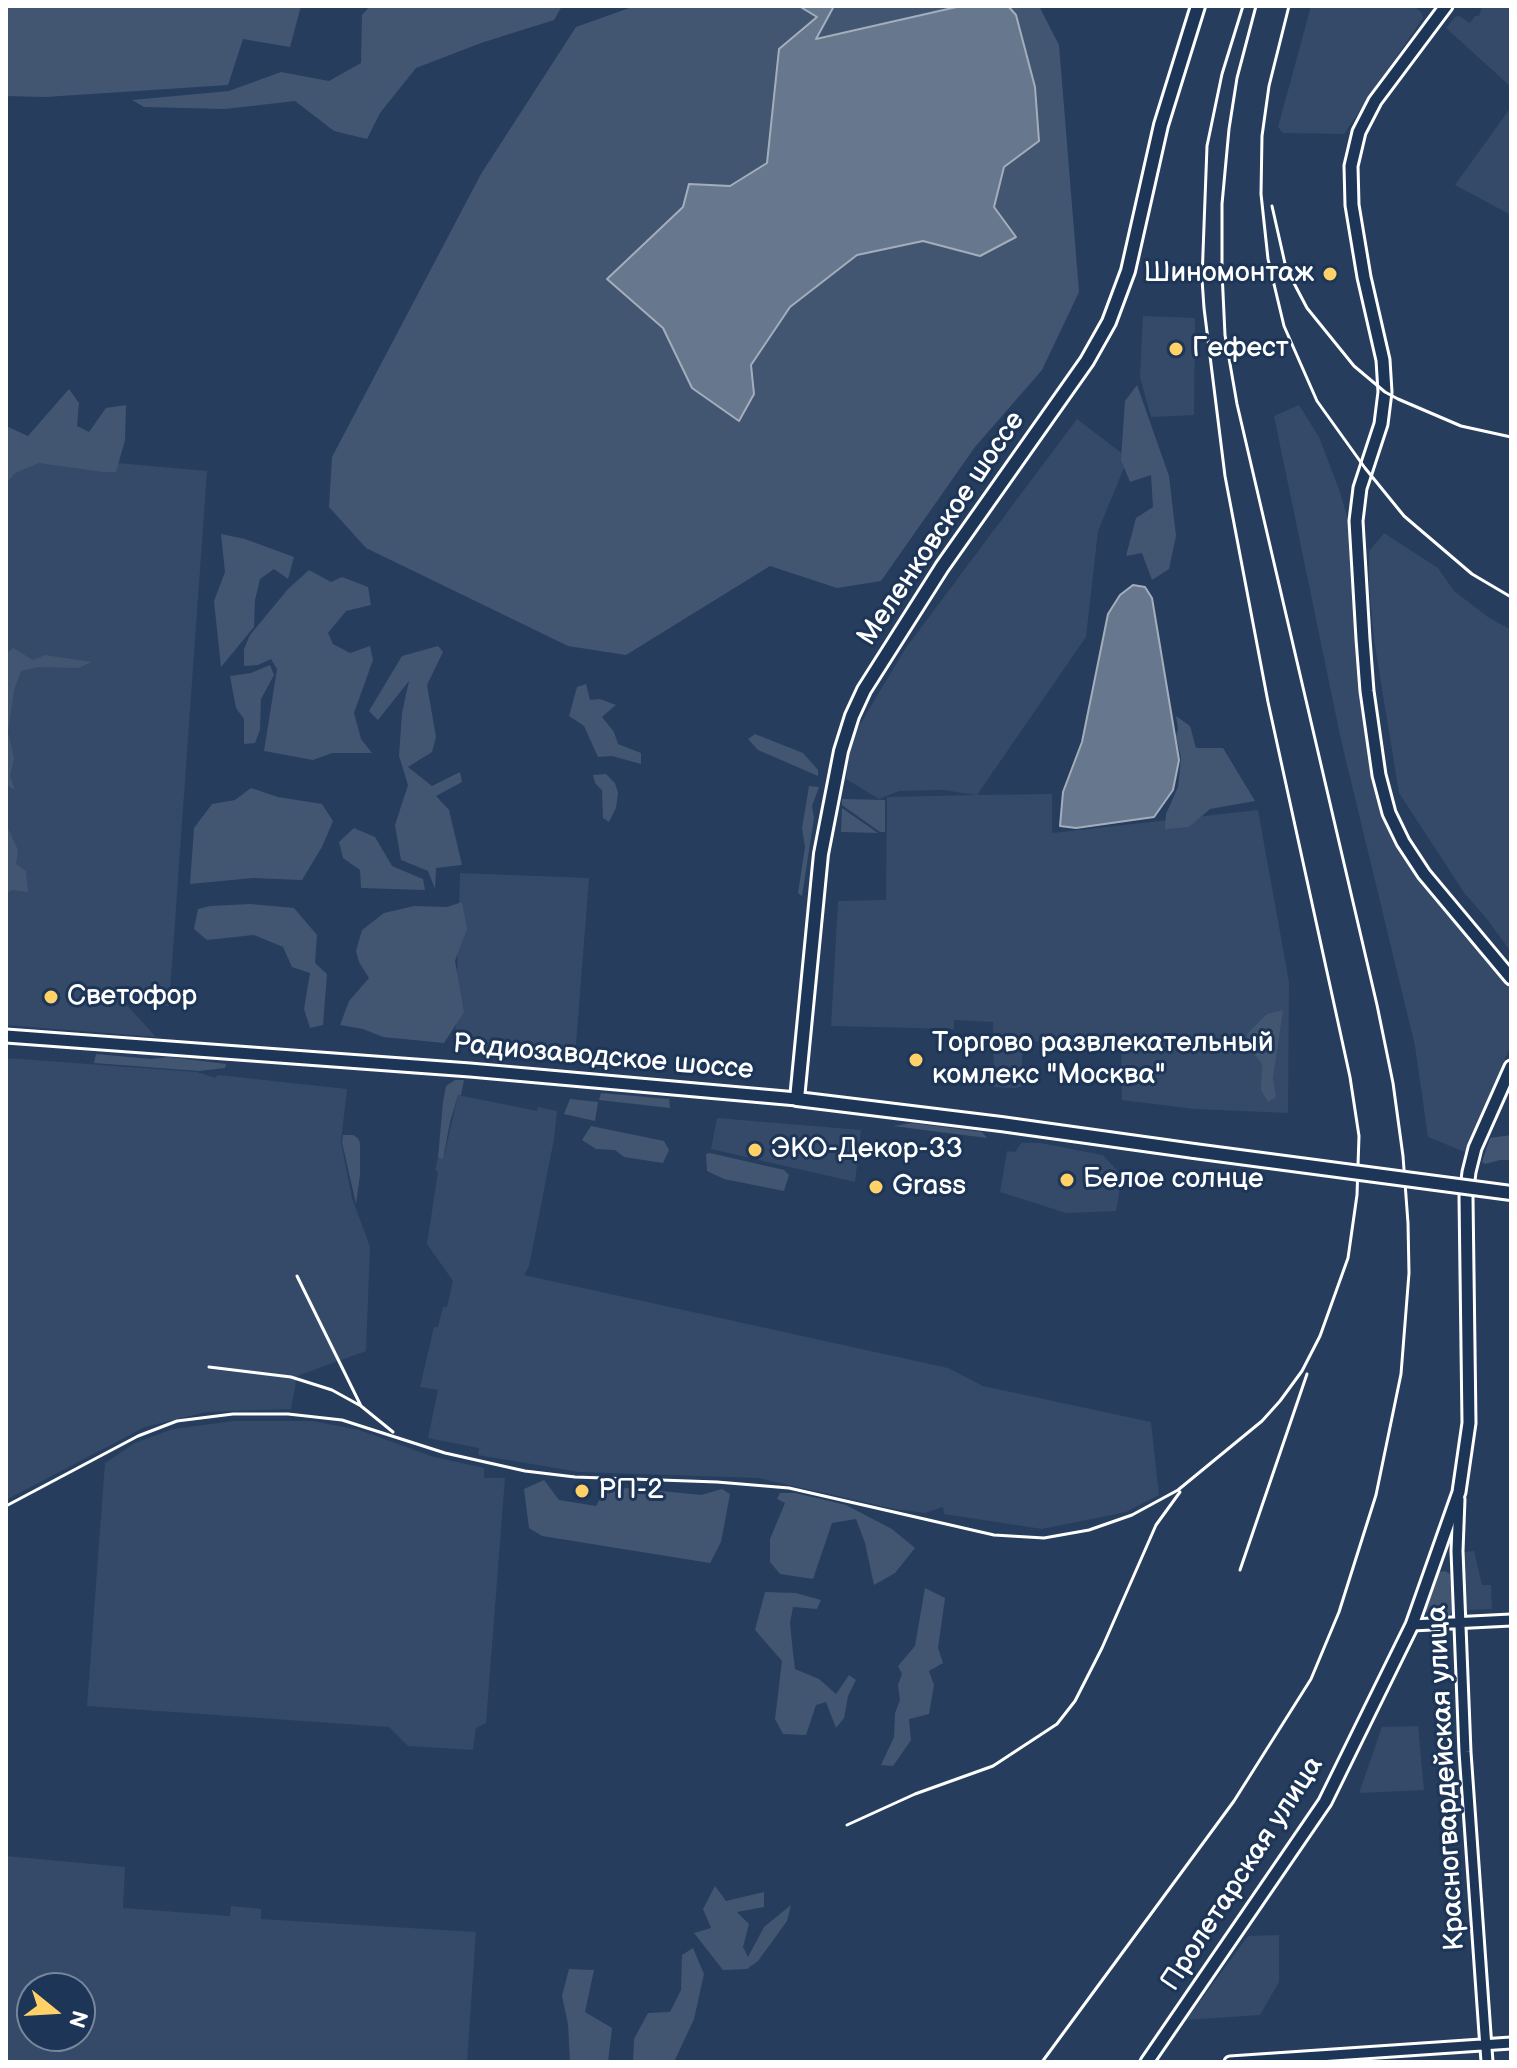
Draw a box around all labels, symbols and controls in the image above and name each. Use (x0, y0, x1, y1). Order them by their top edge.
place label: Шиномонтаж (1143, 257, 1314, 291)
marker: Шиномонтаж (1321, 265, 1339, 283)
place label: Гефест (1192, 332, 1289, 366)
marker: Гефест (1167, 340, 1185, 358)
street label: Меленковское шоссе (851, 406, 1033, 652)
place label: Светофор (67, 980, 197, 1014)
marker: Светофор (42, 988, 60, 1006)
place label: Торгово развлекательный комлекс "Москва" (932, 1027, 1274, 1093)
street label: Радиозаводское шоссе (451, 1028, 755, 1088)
marker: Торгово развлекательный комлекс "Москва" (907, 1051, 925, 1069)
place label: ЭКО-Декор-33 (771, 1133, 963, 1167)
marker: ЭКО-Декор-33 (746, 1141, 764, 1159)
place label: Белое солнце (1083, 1163, 1264, 1197)
place label: Grass (892, 1170, 966, 1204)
marker: Белое солнце (1058, 1171, 1076, 1189)
marker: Grass (867, 1178, 885, 1196)
place label: РП-2 (598, 1474, 663, 1508)
marker: РП-2 (573, 1482, 591, 1500)
street label: Красногвардейская улица (1421, 1605, 1473, 1951)
street label: Пролетарская улица (1155, 1751, 1331, 1997)
north arrow (16, 1972, 96, 2052)
text: N (62, 2007, 93, 2031)

